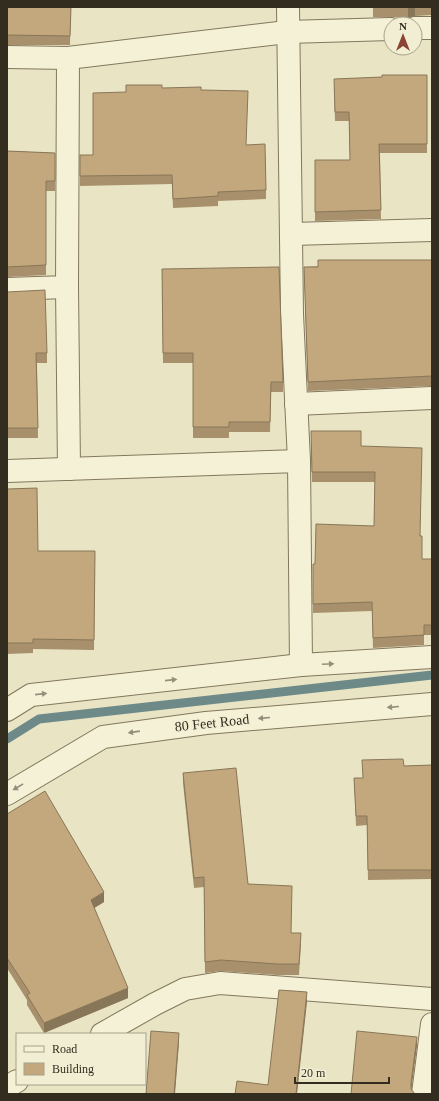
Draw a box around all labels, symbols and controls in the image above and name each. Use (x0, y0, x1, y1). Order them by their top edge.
north arrow (383, 16, 423, 56)
text: N (399, 20, 407, 32)
one-way arrow (322, 660, 334, 667)
one-way arrow (165, 676, 177, 683)
one-way arrow (35, 690, 47, 697)
one-way arrow (387, 704, 399, 711)
street label: 80 Feet Road (174, 712, 250, 734)
one-way arrow (258, 715, 270, 721)
one-way arrow (128, 729, 140, 735)
one-way arrow (13, 783, 24, 790)
legend (16, 1033, 146, 1085)
text: Road (52, 1042, 77, 1056)
scale bar (295, 1059, 389, 1085)
text: Building (52, 1062, 94, 1076)
text: 20 m (301, 1066, 326, 1080)

